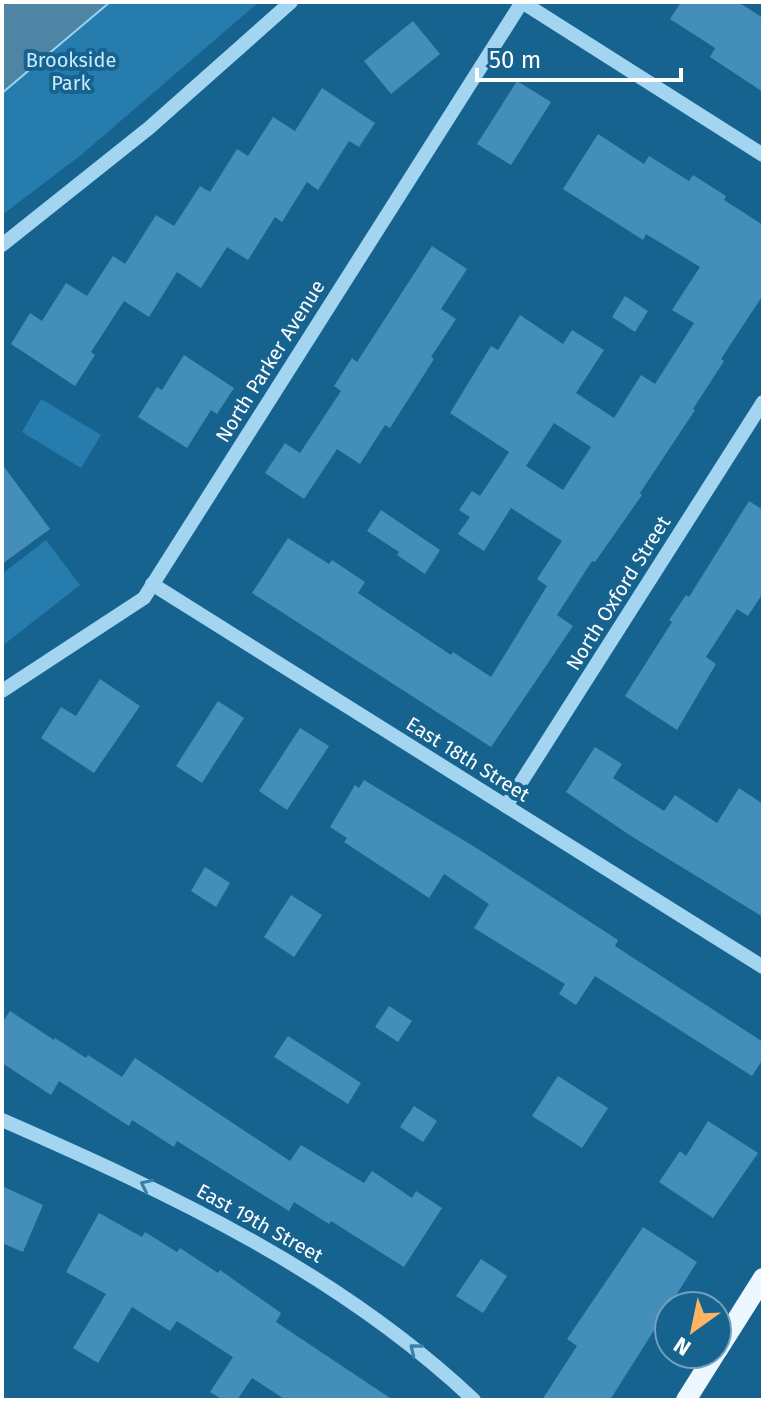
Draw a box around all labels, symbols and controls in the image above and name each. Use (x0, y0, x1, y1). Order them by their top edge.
scale bar (477, 32, 681, 82)
text: 50 m (489, 46, 541, 74)
park label: Brookside Park (26, 48, 116, 95)
street label: North Parker Avenue (210, 275, 330, 447)
street label: North Oxford Street (561, 511, 676, 675)
street label: East 18th Street (402, 711, 535, 807)
street label: East 19th Street (193, 1178, 328, 1268)
one-way arrow (140, 1179, 154, 1195)
north arrow (653, 1290, 733, 1370)
text: N (669, 1331, 696, 1362)
one-way arrow (410, 1344, 424, 1359)

